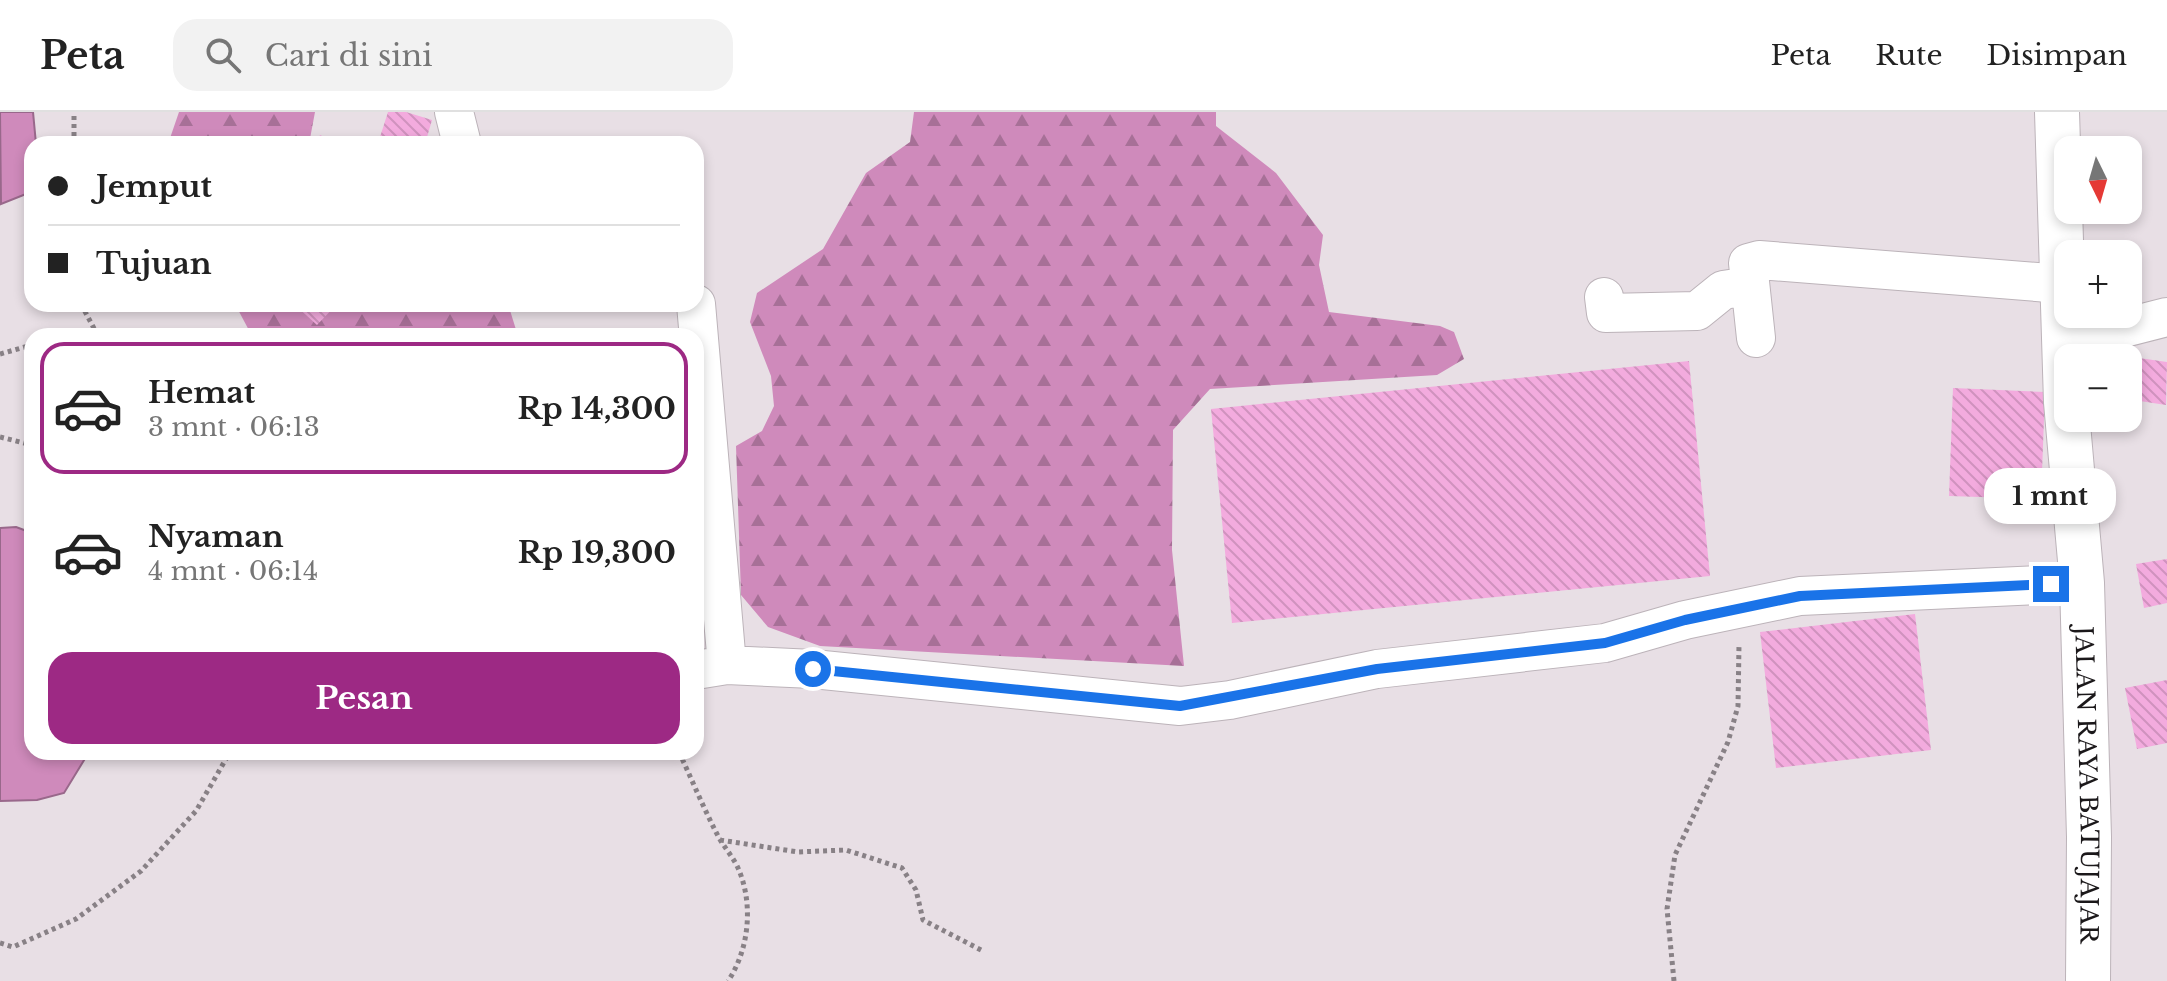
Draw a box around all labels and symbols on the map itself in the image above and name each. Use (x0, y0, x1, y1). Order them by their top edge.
north arrow (2054, 136, 2142, 224)
callout: 1 mnt (1985, 468, 2117, 524)
route end (2033, 566, 2069, 602)
street label: JALAN RAYA BATUJAJAR (2069, 623, 2104, 945)
route start (795, 651, 831, 687)

